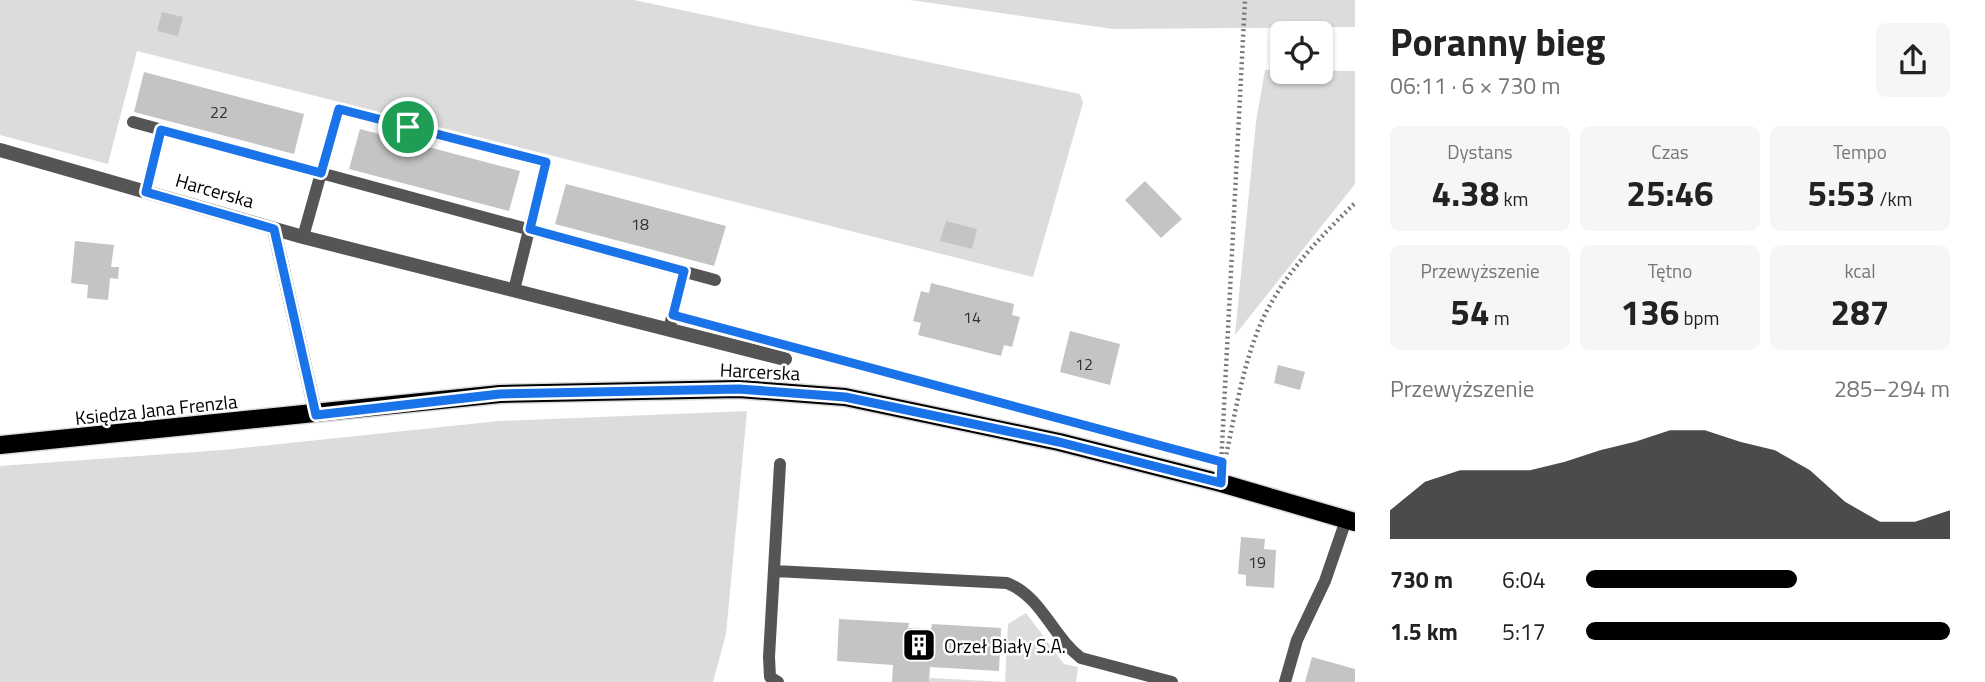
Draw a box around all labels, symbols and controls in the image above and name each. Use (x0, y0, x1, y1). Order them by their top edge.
text: Poranny bieg (1390, 13, 1606, 71)
map controls (1270, 21, 1333, 84)
button: locate (1270, 21, 1333, 84)
button: share (1876, 23, 1950, 97)
text: 06:11 · 6 × 730 m (1390, 68, 1560, 103)
pin (378, 97, 438, 157)
house number: 22 (210, 100, 228, 124)
icon: arrive (389, 108, 427, 146)
text: Dystans (1447, 137, 1513, 166)
text: Czas (1651, 137, 1689, 166)
text: Tempo (1833, 137, 1887, 166)
street label: Harcerska (172, 165, 258, 215)
text: 4.38 (1432, 166, 1499, 220)
text: 25:46 (1626, 166, 1714, 220)
text: 5:53 (1808, 166, 1875, 220)
text: km (1499, 184, 1528, 213)
text: /km (1875, 184, 1912, 213)
house number: 18 (631, 212, 649, 236)
text: Przewyższenie (1420, 256, 1540, 285)
text: Tętno (1648, 256, 1692, 285)
text: kcal (1844, 256, 1876, 285)
text: 54 (1450, 285, 1490, 339)
text: 136 (1621, 285, 1679, 339)
text: 287 (1831, 285, 1889, 339)
text: m (1490, 303, 1510, 332)
text: bpm (1679, 303, 1719, 332)
house number: 14 (963, 305, 981, 329)
house number: 12 (1075, 352, 1093, 376)
street label: Harcerska (719, 354, 801, 388)
text: Przewyższenie (1390, 371, 1534, 406)
text: 285–294 m (1834, 371, 1950, 406)
street label: Księdza Jana Frenzla (73, 386, 239, 432)
house number: 19 (1248, 550, 1266, 574)
text: 730 m (1390, 562, 1453, 597)
text: 6:04 (1502, 562, 1546, 597)
text: 1.5 km (1390, 614, 1458, 649)
text: 5:17 (1502, 614, 1546, 649)
building icon: Orzeł Biały S.A. (900, 626, 938, 664)
place label: Orzeł Biały S.A. (944, 631, 1066, 660)

